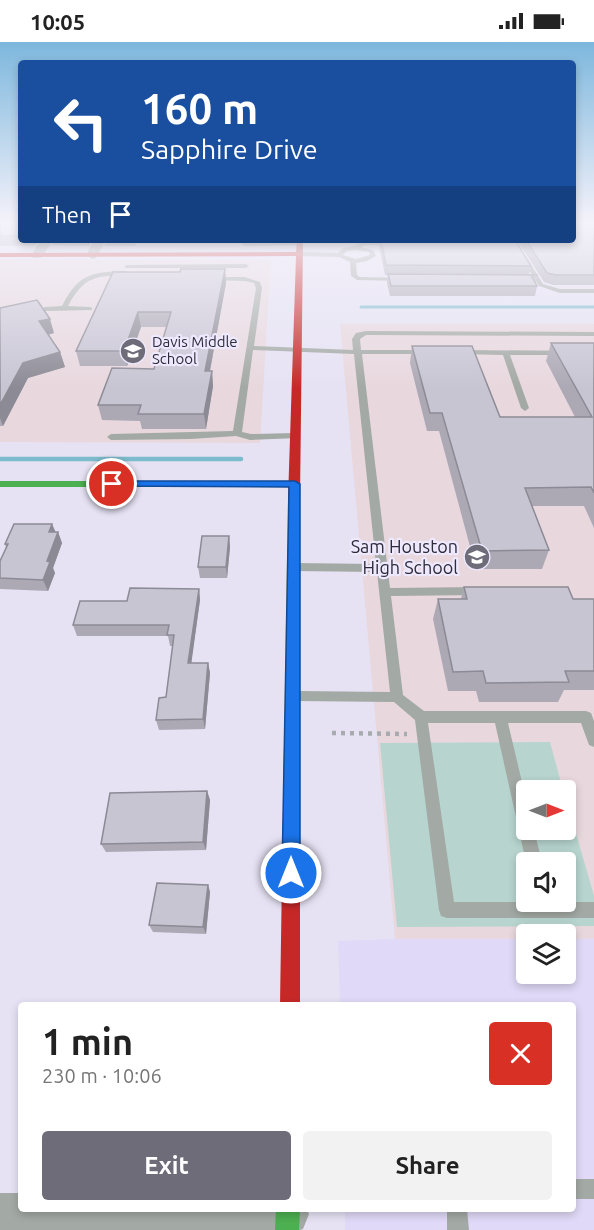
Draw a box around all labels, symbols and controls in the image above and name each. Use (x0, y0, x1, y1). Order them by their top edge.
text: 10:05 (30, 9, 85, 34)
icon: left (42, 84, 120, 162)
text: 160 m (141, 85, 258, 132)
text: Sapphire Drive (141, 134, 318, 164)
icon: arrive (104, 198, 137, 231)
text: Then (42, 202, 92, 227)
place label: Davis Middle School (152, 333, 238, 367)
school or university icon: Davis Middle School (118, 336, 148, 366)
pin (86, 458, 137, 509)
icon: arrive (95, 467, 128, 500)
place label: Sam Houston High School (351, 536, 458, 577)
school or university icon: Sam Houston High School (462, 542, 492, 572)
north arrow (516, 780, 576, 840)
map controls (516, 780, 576, 984)
position arrow (259, 841, 323, 905)
button: sound (516, 852, 576, 912)
button: layers (516, 924, 576, 984)
text: 1 min (42, 1021, 133, 1062)
button: close (489, 1022, 552, 1085)
text: 230 m · 10:06 (42, 1064, 162, 1087)
button: Exit (42, 1131, 291, 1200)
button: Share (303, 1131, 552, 1200)

